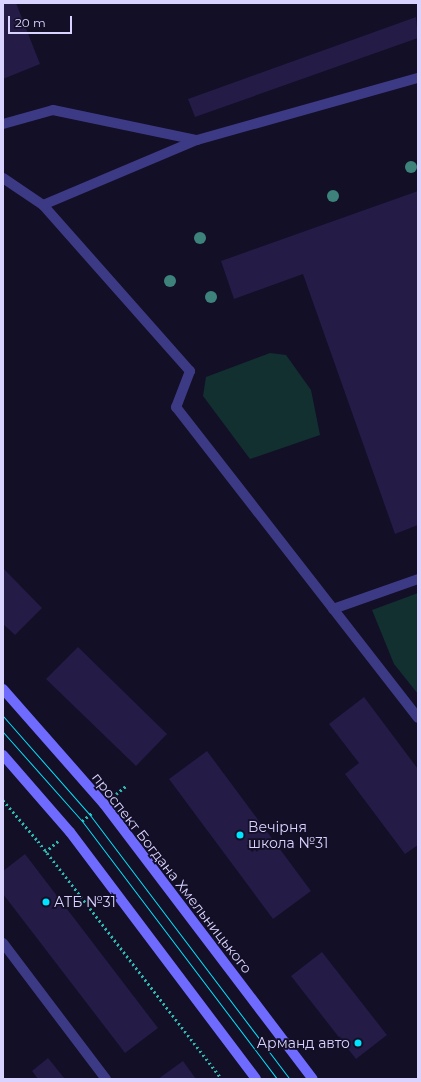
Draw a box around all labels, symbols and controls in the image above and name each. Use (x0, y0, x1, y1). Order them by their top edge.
scale bar (10, 8, 74, 34)
text: 20 m (15, 15, 46, 30)
street label: проспект Богдана Хмельницького (88, 769, 256, 977)
place label: Вечірня школа №31 (248, 819, 328, 852)
marker: Вечірня школа №31 (235, 830, 245, 840)
place label: АТБ №31 (54, 894, 116, 910)
marker: АТБ №31 (41, 897, 51, 907)
place label: Арманд авто (257, 1035, 350, 1051)
marker: Арманд авто (353, 1038, 363, 1048)

